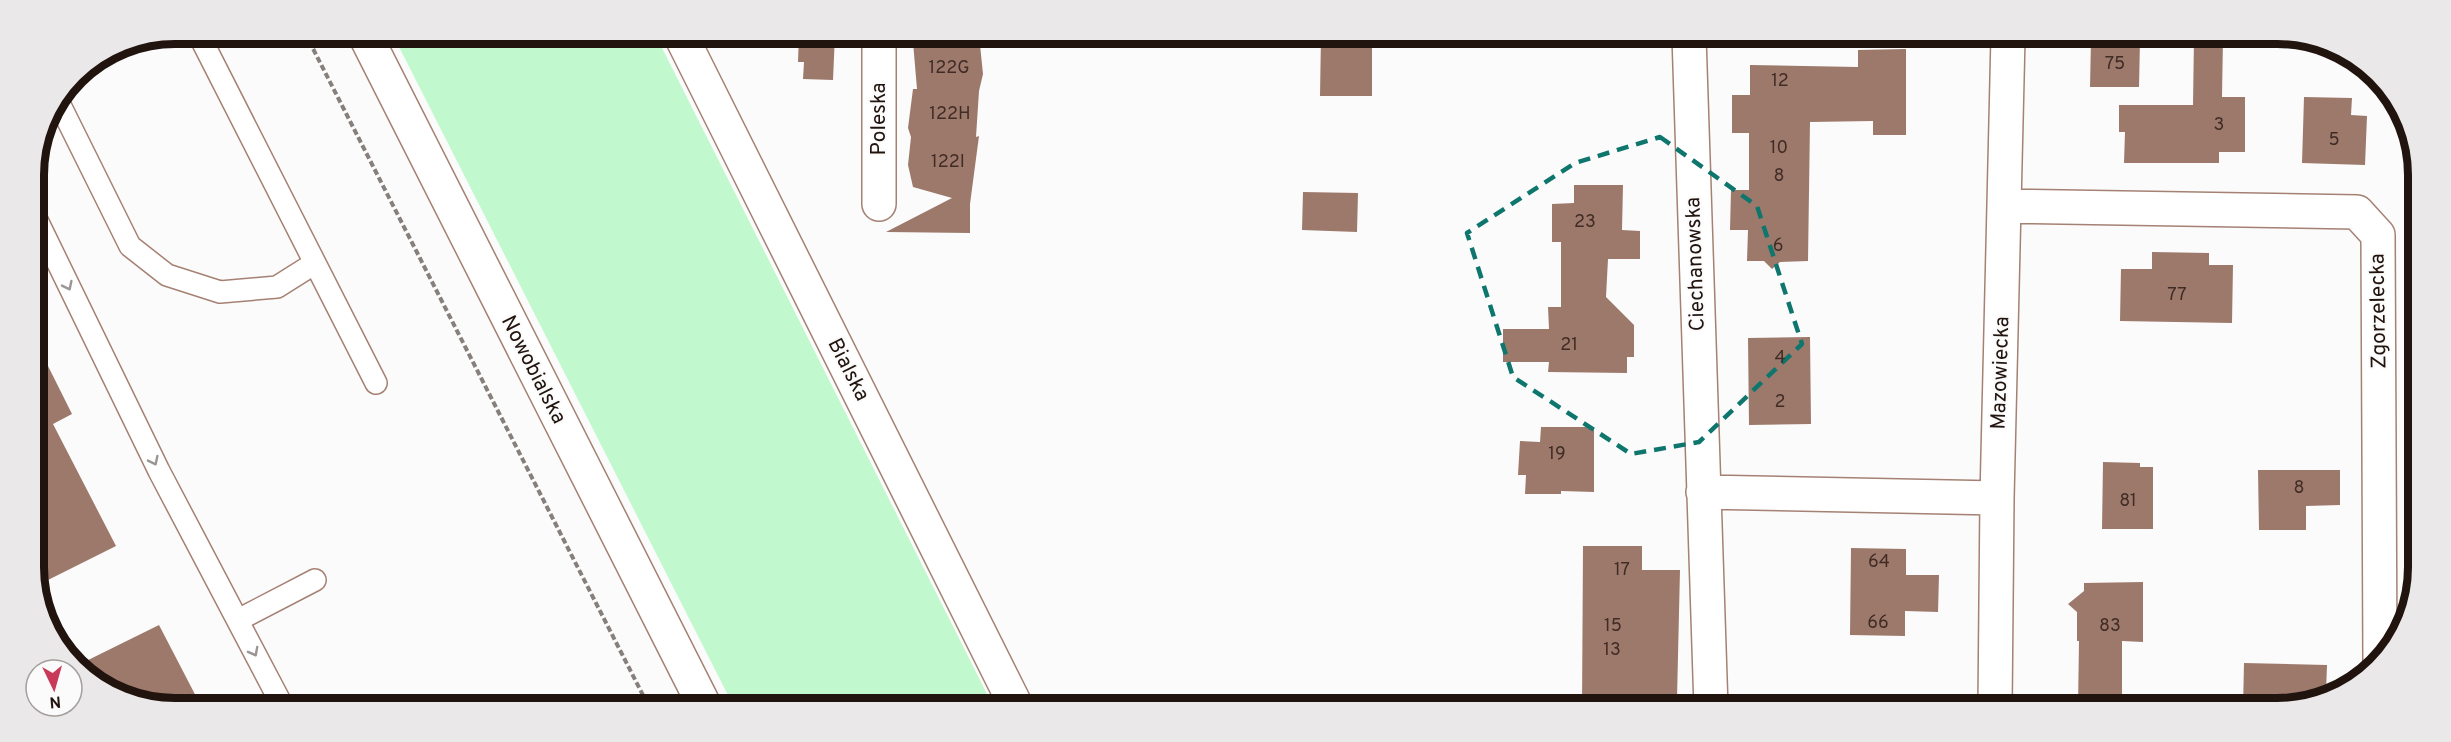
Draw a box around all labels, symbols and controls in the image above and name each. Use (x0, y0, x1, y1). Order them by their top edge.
house number: 75 (2105, 53, 2125, 76)
house number: 122G (928, 57, 970, 80)
house number: 12 (1771, 70, 1789, 93)
street label: Poleska (866, 82, 893, 156)
house number: 122H (929, 103, 971, 126)
house number: 3 (2214, 114, 2224, 137)
house number: 5 (2328, 129, 2340, 152)
house number: 10 (1770, 137, 1788, 160)
house number: 122I (931, 151, 965, 174)
house number: 8 (1774, 165, 1785, 188)
street label: Ciechanowska (1680, 196, 1712, 332)
house number: 23 (1574, 211, 1596, 234)
house number: 6 (1773, 235, 1783, 258)
street label: Zgorzelecka (2364, 253, 2394, 369)
one-way arrow (61, 279, 73, 290)
house number: 77 (2167, 284, 2187, 307)
street label: Nowobialska (494, 311, 572, 429)
street label: Mazowiecka (1986, 316, 2016, 430)
street label: Bialska (821, 334, 875, 406)
house number: 21 (1560, 334, 1578, 357)
house number: 4 (1774, 347, 1786, 370)
house number: 2 (1774, 391, 1786, 414)
house number: 19 (1548, 443, 1566, 466)
one-way arrow (147, 454, 159, 465)
house number: 8 (2294, 477, 2305, 500)
house number: 81 (2119, 490, 2137, 513)
house number: 64 (1868, 551, 1890, 574)
house number: 17 (1614, 559, 1630, 582)
house number: 66 (1867, 612, 1889, 635)
house number: 15 (1604, 615, 1622, 638)
house number: 83 (2099, 615, 2121, 638)
house number: 13 (1603, 639, 1621, 662)
one-way arrow (247, 646, 259, 657)
north arrow (24, 658, 84, 718)
text: N (49, 690, 62, 711)

